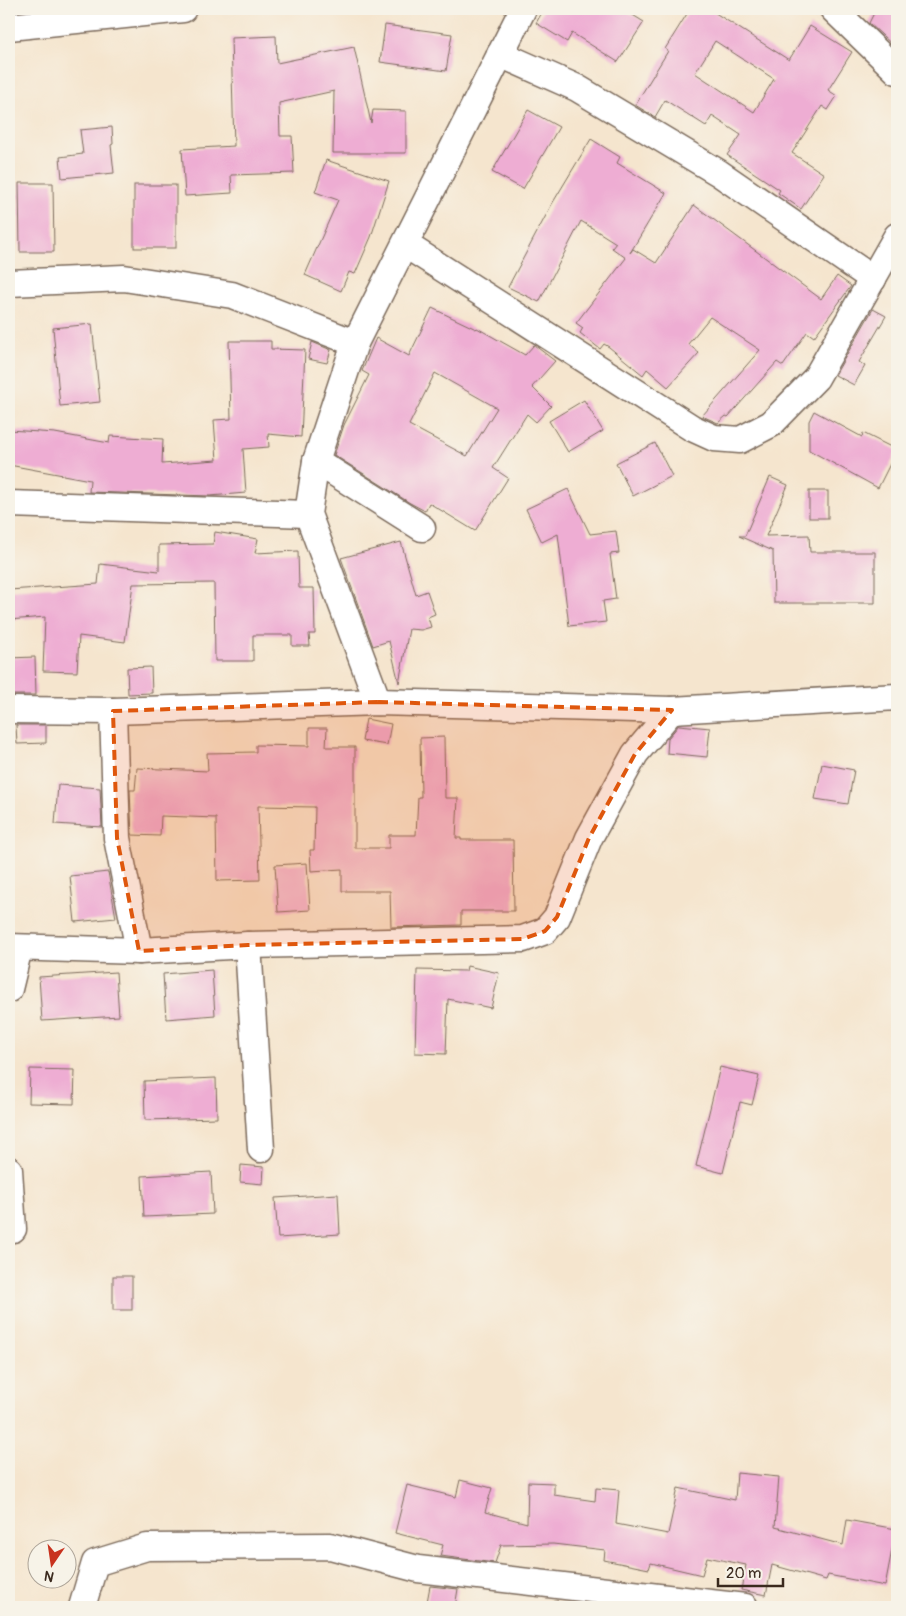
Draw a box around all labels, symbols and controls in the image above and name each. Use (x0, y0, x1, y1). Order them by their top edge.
north arrow (28, 1538, 78, 1588)
scale bar (718, 1556, 784, 1588)
text: 20 m (726, 1564, 761, 1583)
text: N (43, 1567, 56, 1586)

